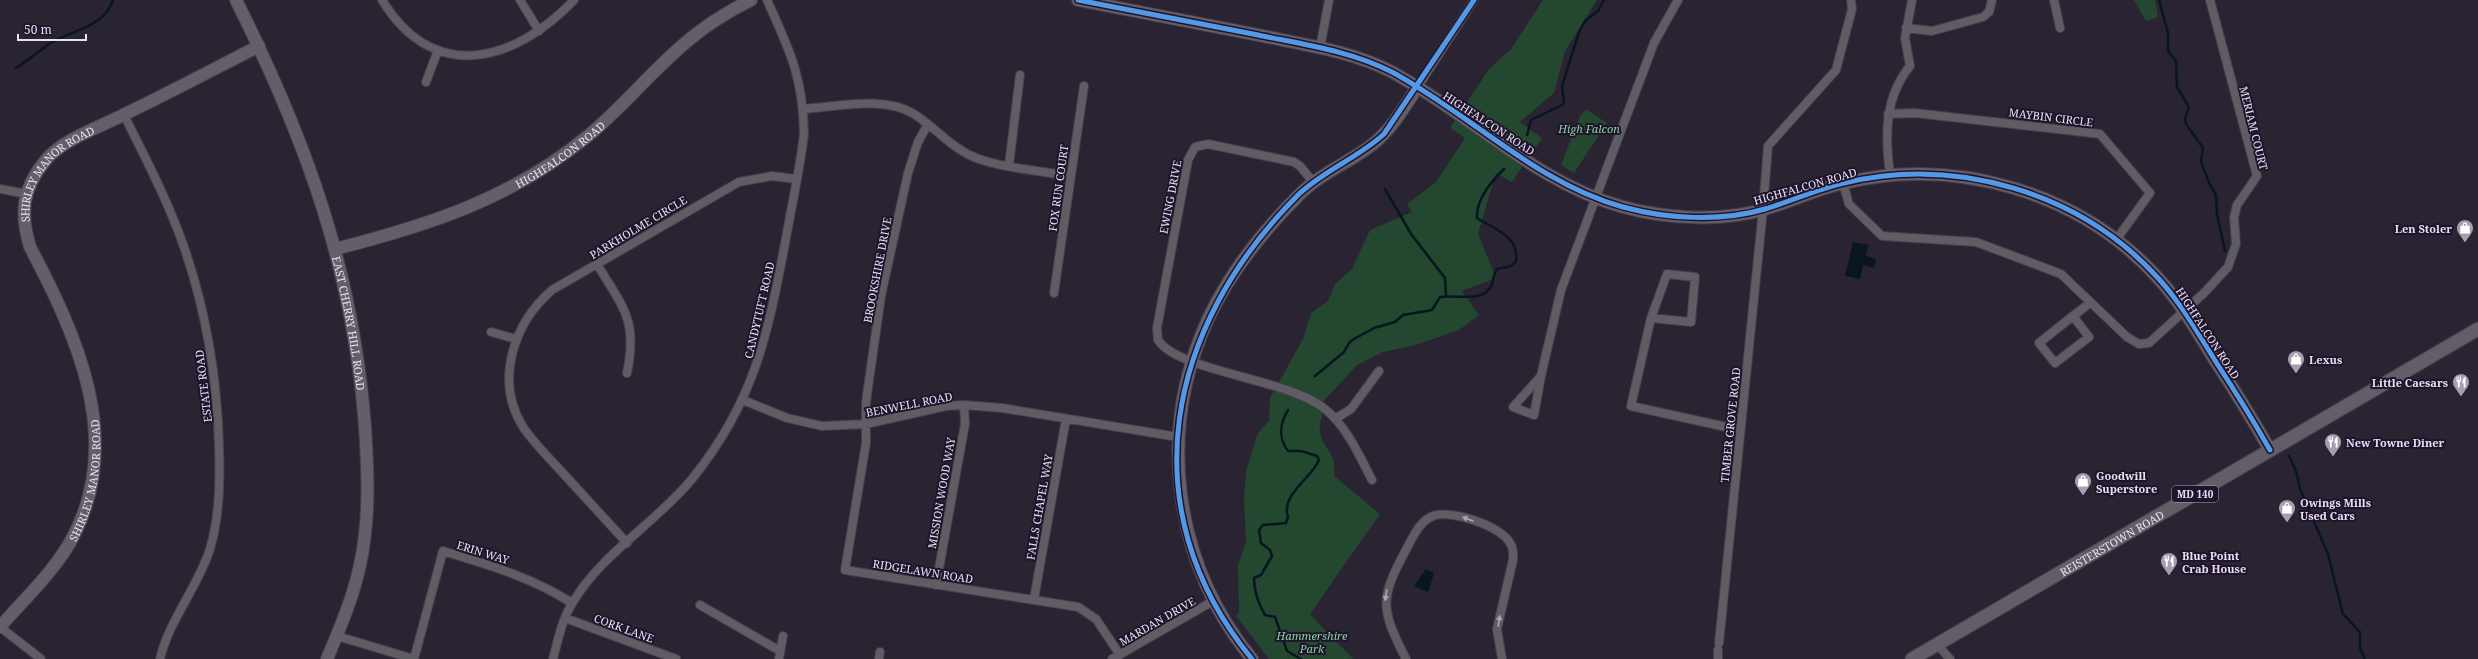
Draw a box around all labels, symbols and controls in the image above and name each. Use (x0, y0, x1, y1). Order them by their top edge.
scale bar (18, 16, 86, 42)
text: 50 m (24, 21, 52, 38)
street label: MERIAM COURT (2236, 85, 2272, 172)
street label: HIGHFALCON ROAD (1440, 88, 1538, 158)
street label: MAYBIN CIRCLE (2008, 104, 2094, 130)
street label: HIGHFALCON ROAD (512, 117, 608, 191)
park label: High Falcon (1557, 121, 1620, 136)
street label: SHIRLEY MANOR ROAD (17, 122, 96, 223)
street label: FOX RUN COURT (1044, 143, 1072, 232)
street label: EWING DRIVE (1155, 159, 1185, 235)
street label: HIGHFALCON ROAD (1752, 164, 1858, 208)
street label: PARKHOLME CIRCLE (587, 192, 689, 262)
street label: BROOKSHIRE DRIVE (859, 216, 895, 324)
shop icon: Len Stoler (2455, 218, 2475, 243)
place label: Len Stoler (2395, 221, 2452, 236)
street label: EAST CHERRY HILL ROAD (329, 254, 369, 391)
street label: CANDYTUFT ROAD (741, 260, 777, 360)
street label: HIGHFALCON ROAD (2173, 284, 2243, 382)
street label: ESTATE ROAD (191, 349, 215, 423)
shop icon: Lexus (2286, 349, 2306, 374)
place label: Lexus (2309, 352, 2342, 367)
street label: TIMBER GROVE ROAD (1716, 367, 1744, 483)
restaurant icon: Little Caesars (2451, 372, 2471, 397)
place label: Little Caesars (2372, 375, 2448, 390)
street label: BENWELL ROAD (864, 388, 954, 420)
street label: SHIRLEY MANOR ROAD (65, 419, 103, 544)
restaurant icon: New Towne Diner (2323, 432, 2343, 457)
place label: New Towne Diner (2346, 435, 2445, 450)
street label: MISSION WOOD WAY (924, 436, 958, 550)
street label: FALLS CHAPEL WAY (1022, 453, 1056, 561)
place label: Goodwill Superstore (2096, 468, 2157, 496)
shop icon: Goodwill Superstore (2073, 471, 2093, 496)
road number: MD 140 (2172, 486, 2218, 502)
place label: Owings Mills Used Cars (2300, 495, 2371, 523)
shop icon: Owings Mills Used Cars (2277, 498, 2297, 523)
street label: REISTERSTOWN ROAD (2057, 506, 2167, 579)
one-way arrow (1462, 515, 1474, 521)
street label: ERIN WAY (455, 537, 511, 567)
place label: Blue Point Crab House (2182, 548, 2246, 576)
restaurant icon: Blue Point Crab House (2159, 551, 2179, 576)
street label: RIDGELAWN ROAD (872, 556, 974, 586)
one-way arrow (1383, 589, 1389, 601)
street label: MARDAN DRIVE (1116, 593, 1198, 649)
street label: CORK LANE (592, 610, 656, 646)
one-way arrow (1496, 615, 1502, 627)
park label: Hammershire Park (1276, 628, 1348, 656)

